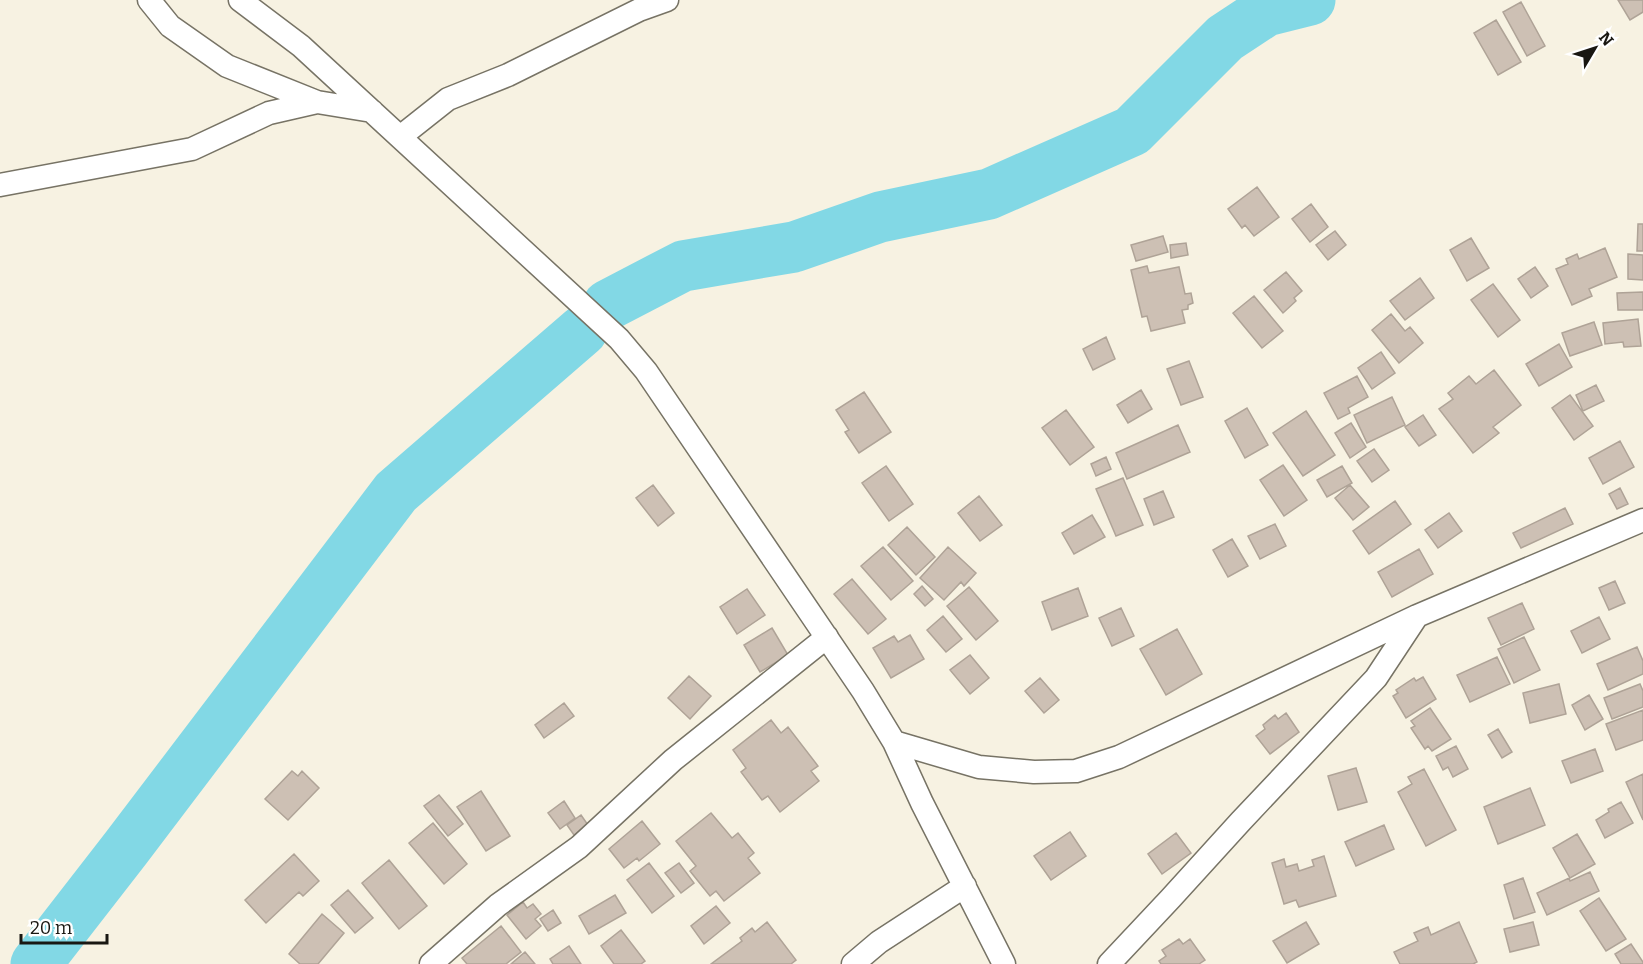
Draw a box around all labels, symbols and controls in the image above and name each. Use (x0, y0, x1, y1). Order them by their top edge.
north arrow (1565, 18, 1625, 78)
text: N (1595, 28, 1618, 50)
scale bar (21, 907, 106, 945)
text: 20 m (30, 917, 72, 939)

